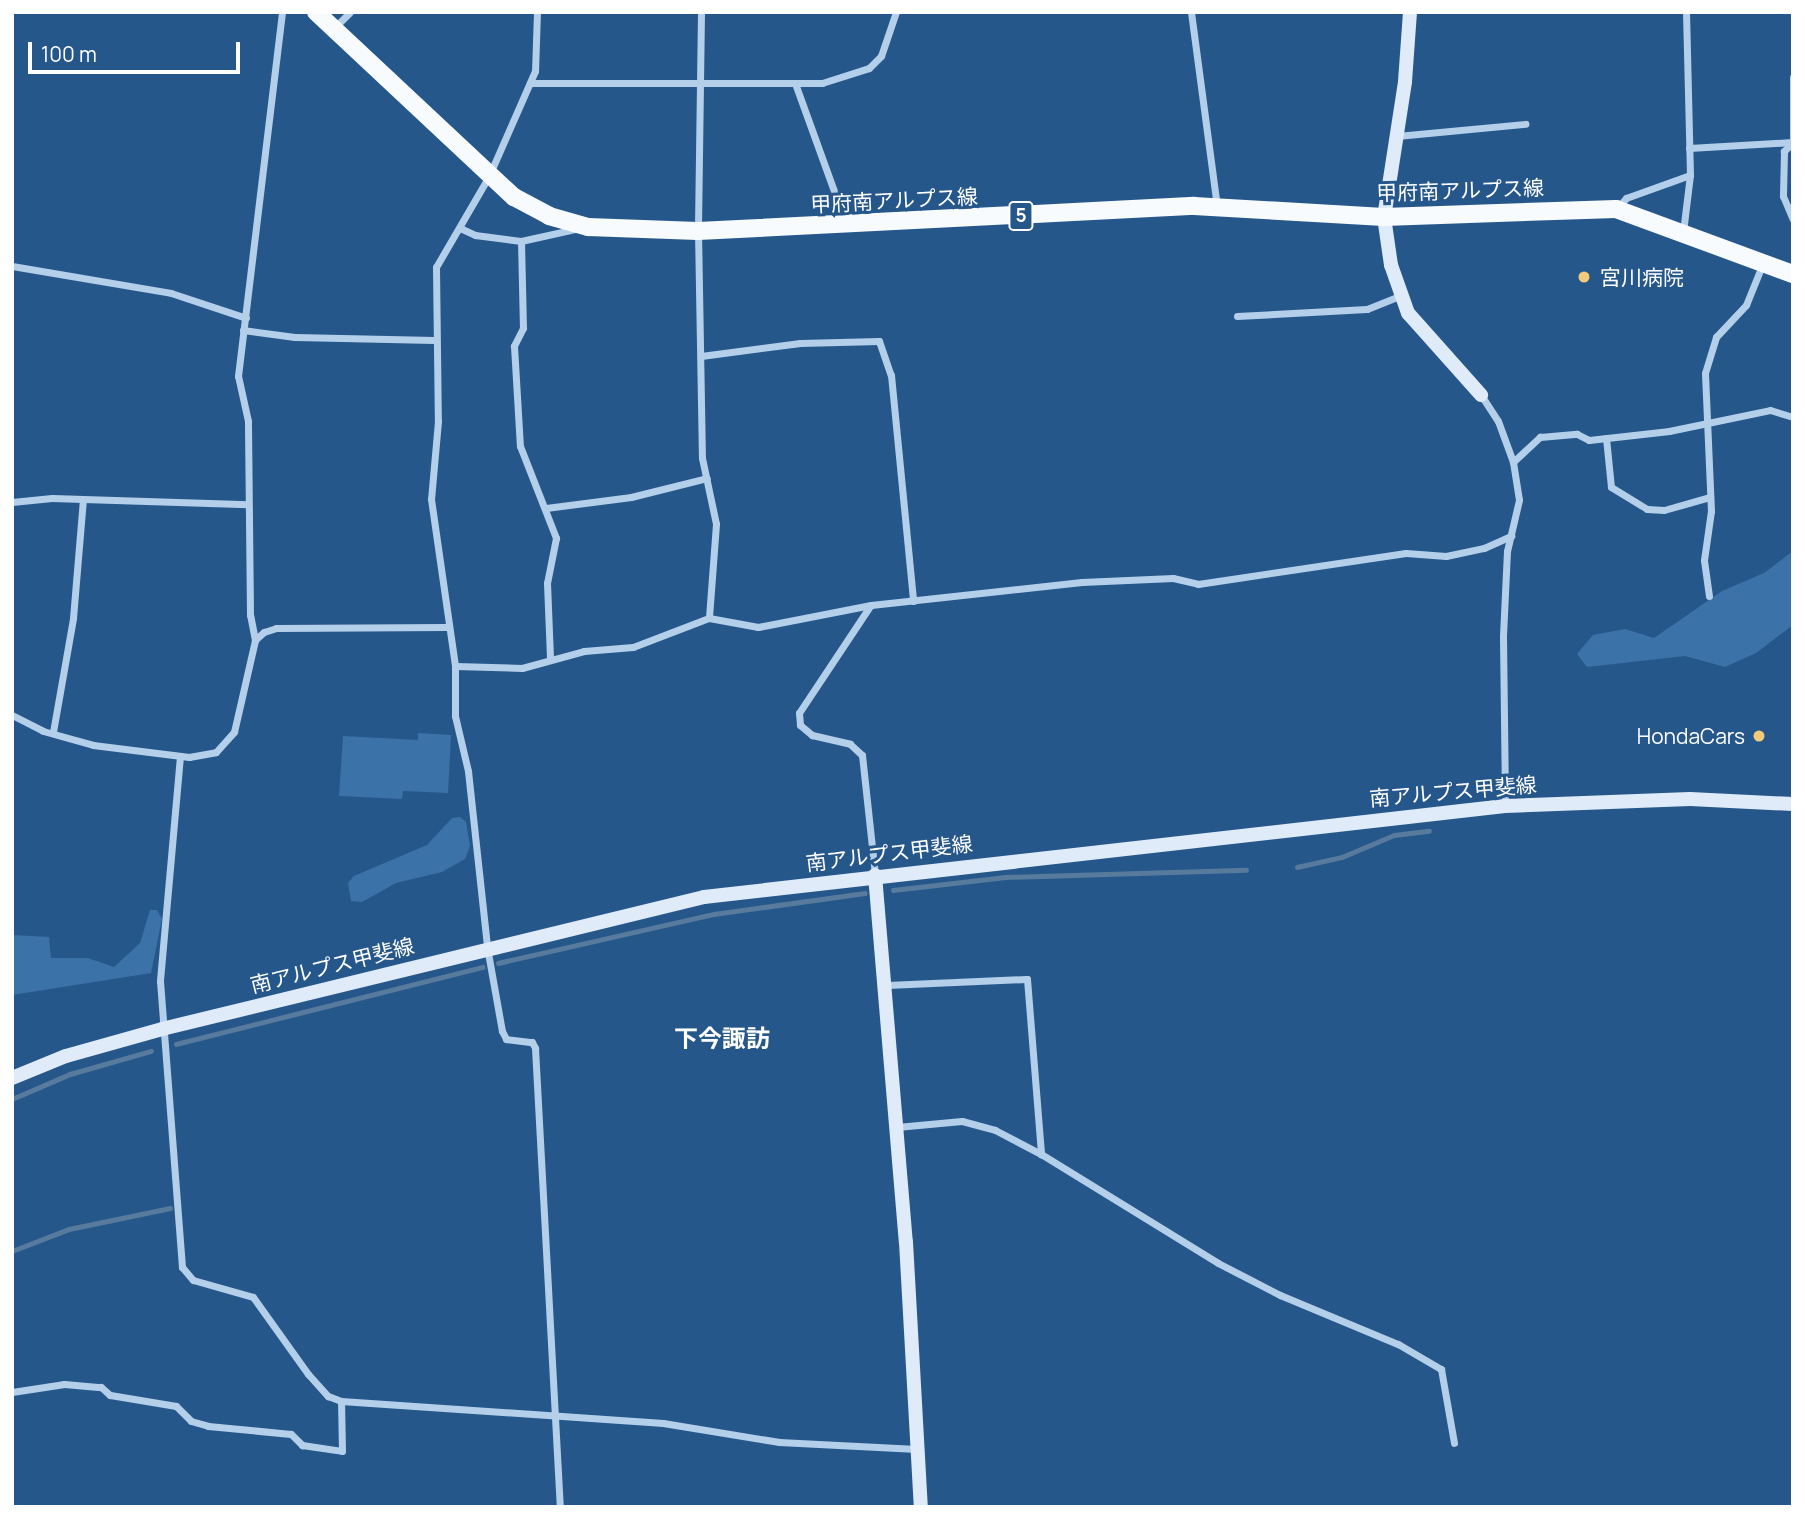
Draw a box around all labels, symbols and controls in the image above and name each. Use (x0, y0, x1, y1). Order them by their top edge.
scale bar (32, 28, 243, 72)
text: 100 m (41, 40, 97, 68)
street label: 甲府南アルプス線 (1376, 174, 1544, 206)
street label: 甲府南アルプス線 (809, 183, 979, 217)
road number: 5 (1007, 200, 1035, 232)
place label: 宮川病院 (1600, 264, 1684, 290)
marker: 宮川病院 (1574, 267, 1594, 287)
place label: HondaCars (1637, 723, 1745, 749)
marker: HondaCars (1751, 728, 1767, 744)
street label: 南アルプス甲斐線 (1368, 771, 1538, 811)
street label: 南アルプス甲斐線 (804, 830, 974, 876)
street label: 南アルプス甲斐線 (247, 932, 417, 998)
district label: 下今諏訪 (674, 1024, 770, 1052)

